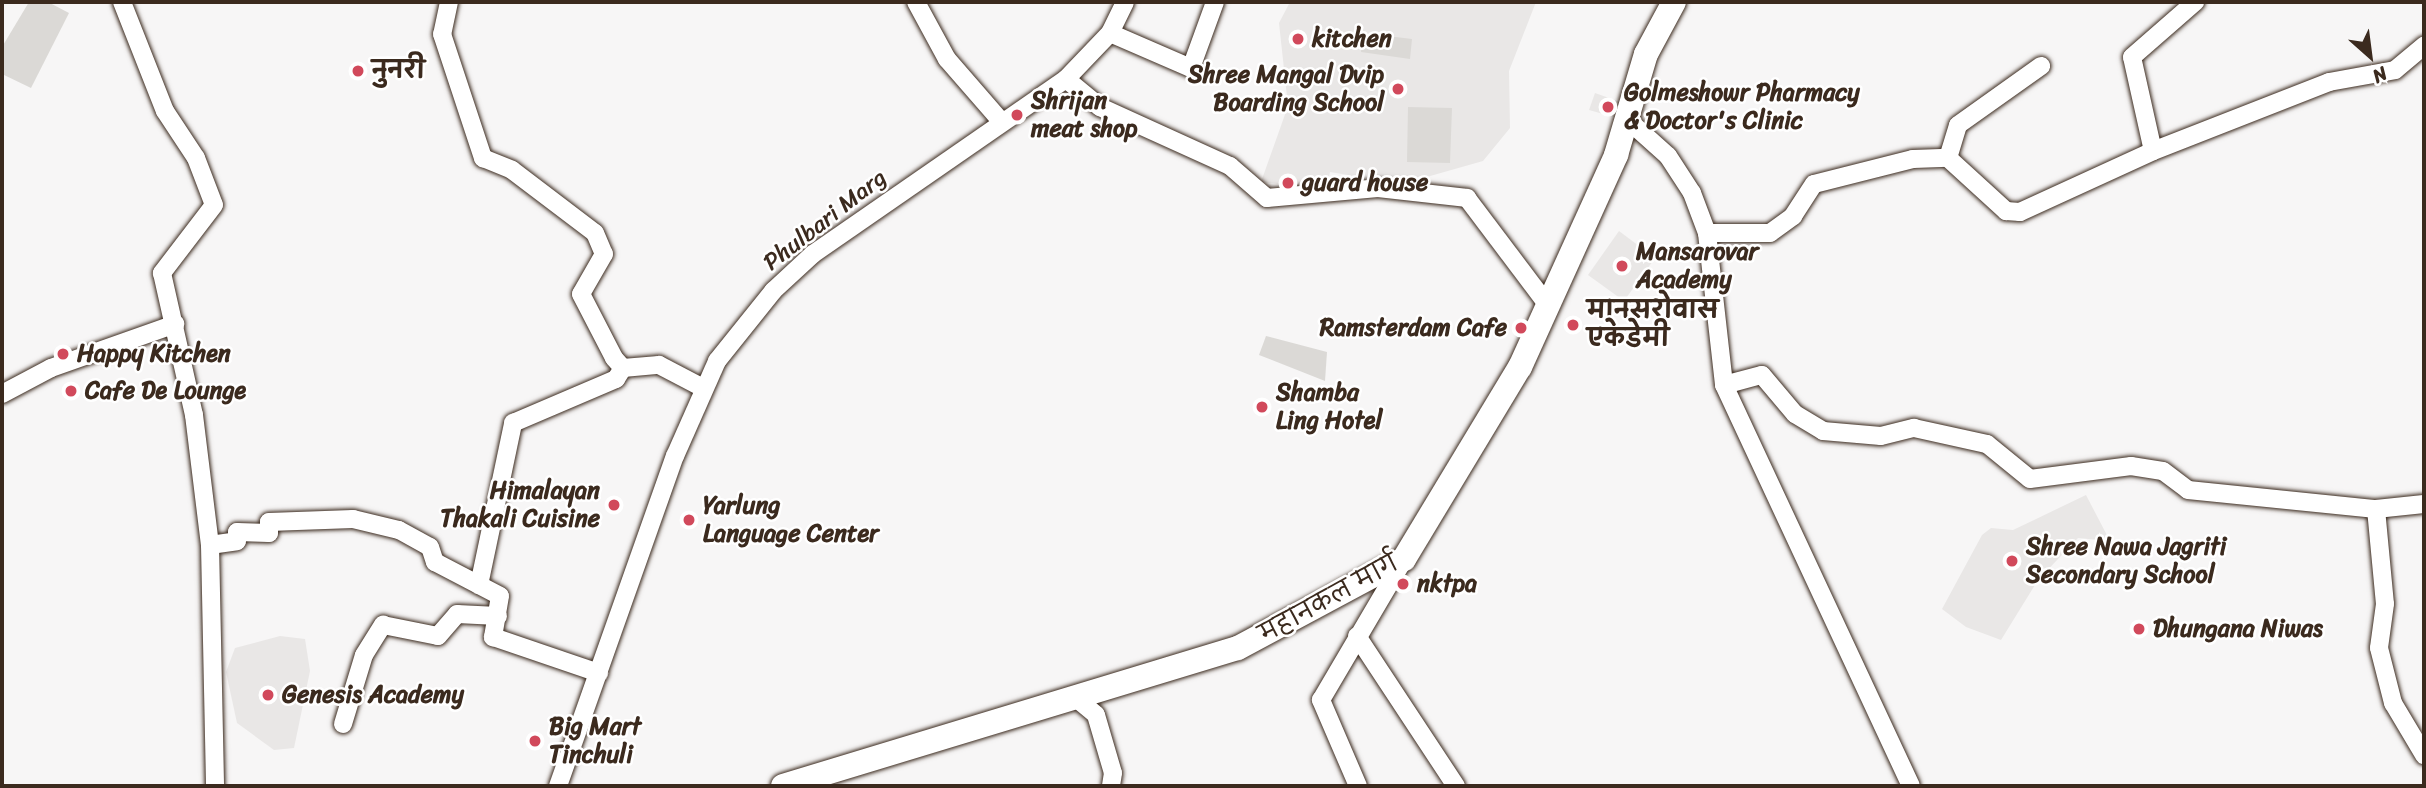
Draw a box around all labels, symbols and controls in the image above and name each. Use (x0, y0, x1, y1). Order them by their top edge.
north arrow (2335, 21, 2405, 91)
place label: kitchen (1312, 25, 1392, 53)
marker: kitchen (1290, 31, 1306, 47)
place label: नुनरी (372, 57, 425, 85)
text: N (2367, 57, 2394, 93)
place label: Shree Mangal Dvip Boarding School (1189, 61, 1384, 117)
marker: नुनरी (350, 63, 366, 79)
place label: Golmeshowr Pharmacy & Doctor's Clinic (1624, 79, 1860, 135)
marker: Shree Mangal Dvip Boarding School (1390, 81, 1406, 97)
place label: Shrijan meat shop (1031, 87, 1139, 143)
marker: Golmeshowr Pharmacy & Doctor's Clinic (1598, 97, 1618, 117)
marker: Shrijan meat shop (1009, 107, 1025, 123)
street label: Phulbari Marg (758, 163, 892, 277)
place label: guard house (1302, 169, 1428, 197)
marker: guard house (1280, 175, 1296, 191)
place label: Mansarovar Academy (1636, 238, 1758, 294)
marker: Mansarovar Academy (1614, 258, 1630, 274)
place label: मानसरोवास एकेडेमी (1587, 297, 1718, 353)
place label: Ramsterdam Cafe (1320, 314, 1507, 342)
marker: मानसरोवास एकेडेमी (1565, 317, 1581, 333)
marker: Ramsterdam Cafe (1513, 320, 1529, 336)
place label: Happy Kitchen (77, 340, 231, 368)
marker: Happy Kitchen (55, 346, 71, 362)
place label: Cafe De Lounge (85, 377, 247, 405)
place label: Shamba Ling Hotel (1276, 379, 1384, 435)
marker: Cafe De Lounge (63, 383, 79, 399)
marker: Shamba Ling Hotel (1254, 399, 1270, 415)
place label: Himalayan Thakali Cuisine (440, 477, 600, 533)
place label: Yarlung Language Center (703, 492, 880, 548)
marker: Himalayan Thakali Cuisine (606, 497, 622, 513)
marker: Yarlung Language Center (681, 512, 697, 528)
place label: Shree Nawa Jagriti Secondary School (2026, 533, 2226, 589)
street label: महानकल मार्ग (1254, 549, 1404, 649)
marker: Shree Nawa Jagriti Secondary School (2004, 553, 2020, 569)
place label: nktpa (1417, 570, 1477, 598)
marker: nktpa (1395, 576, 1411, 592)
place label: Dhungana Niwas (2153, 615, 2324, 643)
marker: Dhungana Niwas (2131, 621, 2147, 637)
place label: Genesis Academy (282, 681, 464, 709)
marker: Genesis Academy (260, 687, 276, 703)
place label: Big Mart Tinchuli (549, 713, 641, 769)
marker: Big Mart Tinchuli (527, 733, 543, 749)

